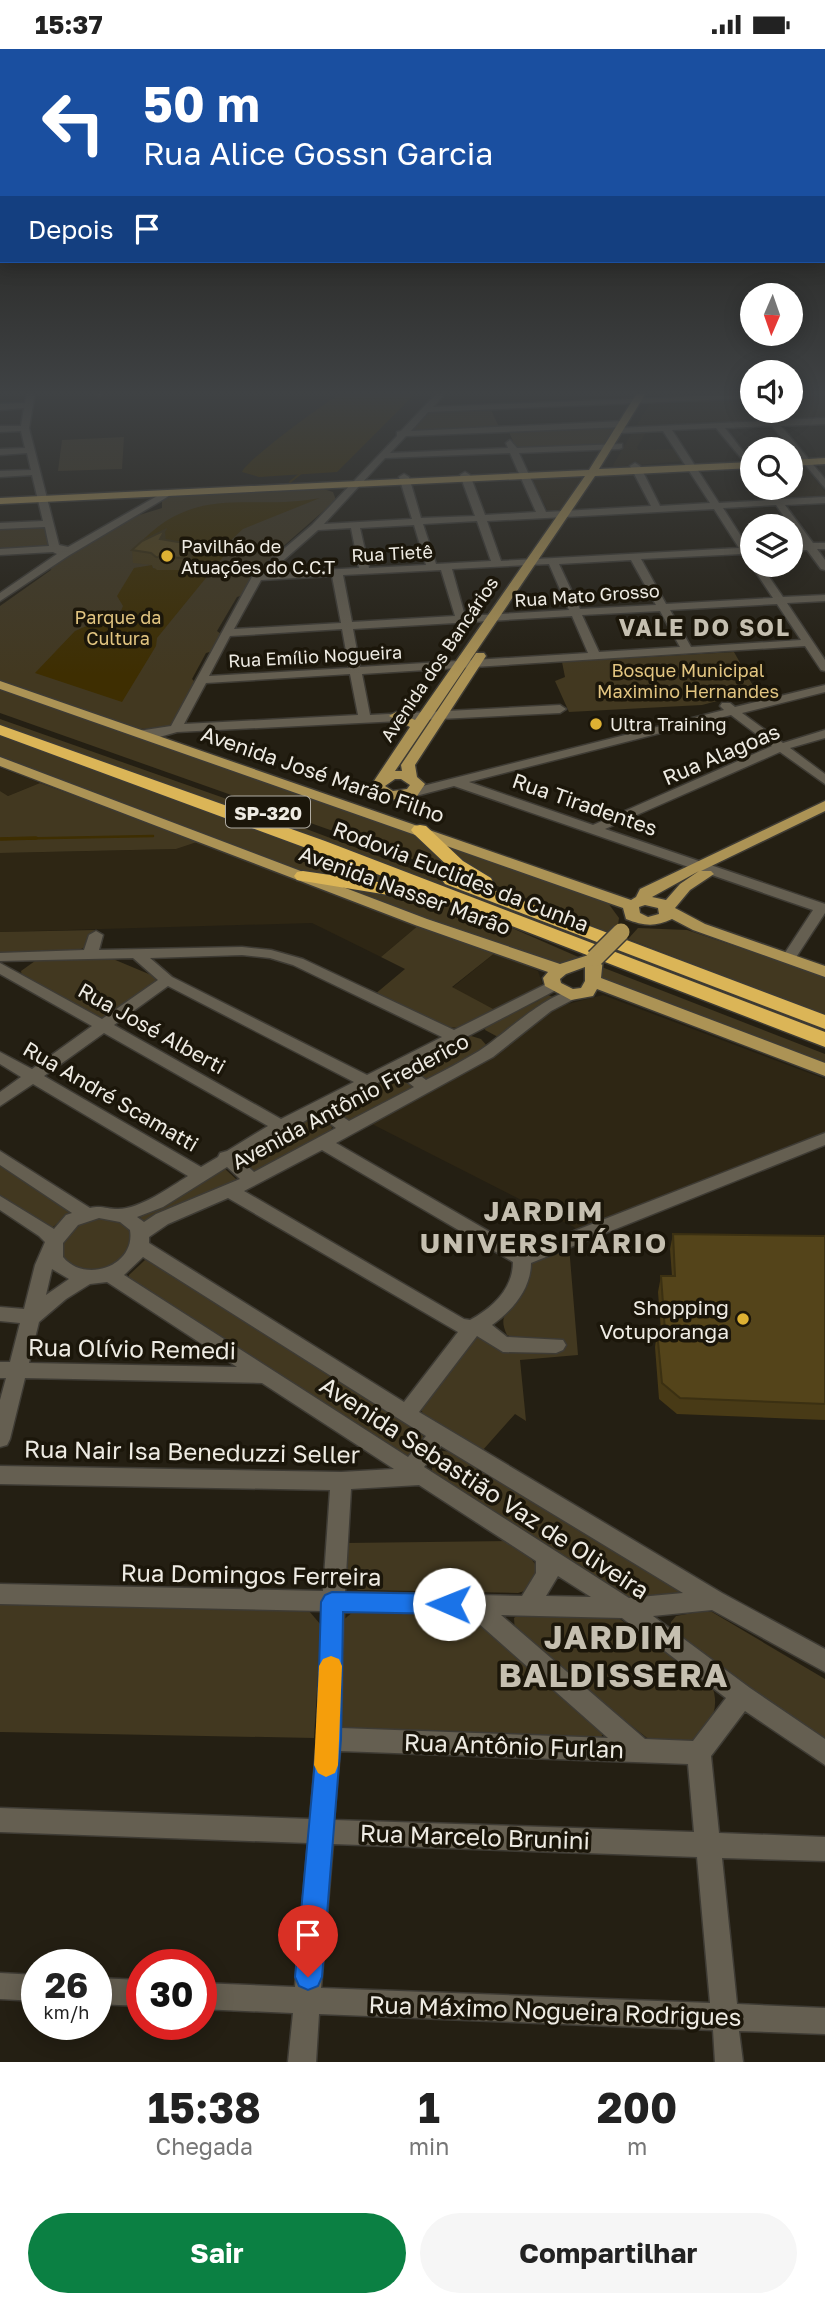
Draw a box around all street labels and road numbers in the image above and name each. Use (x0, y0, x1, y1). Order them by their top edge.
street label: Rua Tietê (351, 540, 433, 566)
street label: Avenida dos Bancários (376, 572, 502, 746)
street label: Rua Mato Grosso (514, 579, 660, 611)
street label: Rua Emílio Nogueira (227, 640, 403, 672)
street label: Rua Alagoas (659, 718, 783, 790)
street label: Avenida José Marão Filho (198, 720, 448, 828)
street label: Rua Tiradentes (509, 767, 661, 841)
road number: SP-320 (226, 797, 310, 827)
street label: Rodovia Euclides da Cunha (329, 815, 593, 937)
street label: Avenida Nasser Marão (296, 840, 514, 940)
street label: Rua José Alberti (74, 977, 230, 1079)
street label: Avenida Antônio Frederico (227, 1027, 473, 1175)
street label: Rua André Scamatti (19, 1035, 203, 1157)
street label: Rua Olívio Remedi (28, 1332, 236, 1364)
street label: Avenida Sebastião Vaz de Oliveira (315, 1370, 655, 1604)
street label: Rua Nair Isa Beneduzzi Seller (24, 1434, 360, 1468)
street label: Rua Domingos Ferreira (120, 1557, 382, 1591)
street label: Rua Antônio Furlan (403, 1727, 625, 1763)
street label: Rua Marcelo Brunini (359, 1817, 591, 1855)
street label: Rua Máximo Nogueira Rodrigues (368, 1989, 742, 2031)

